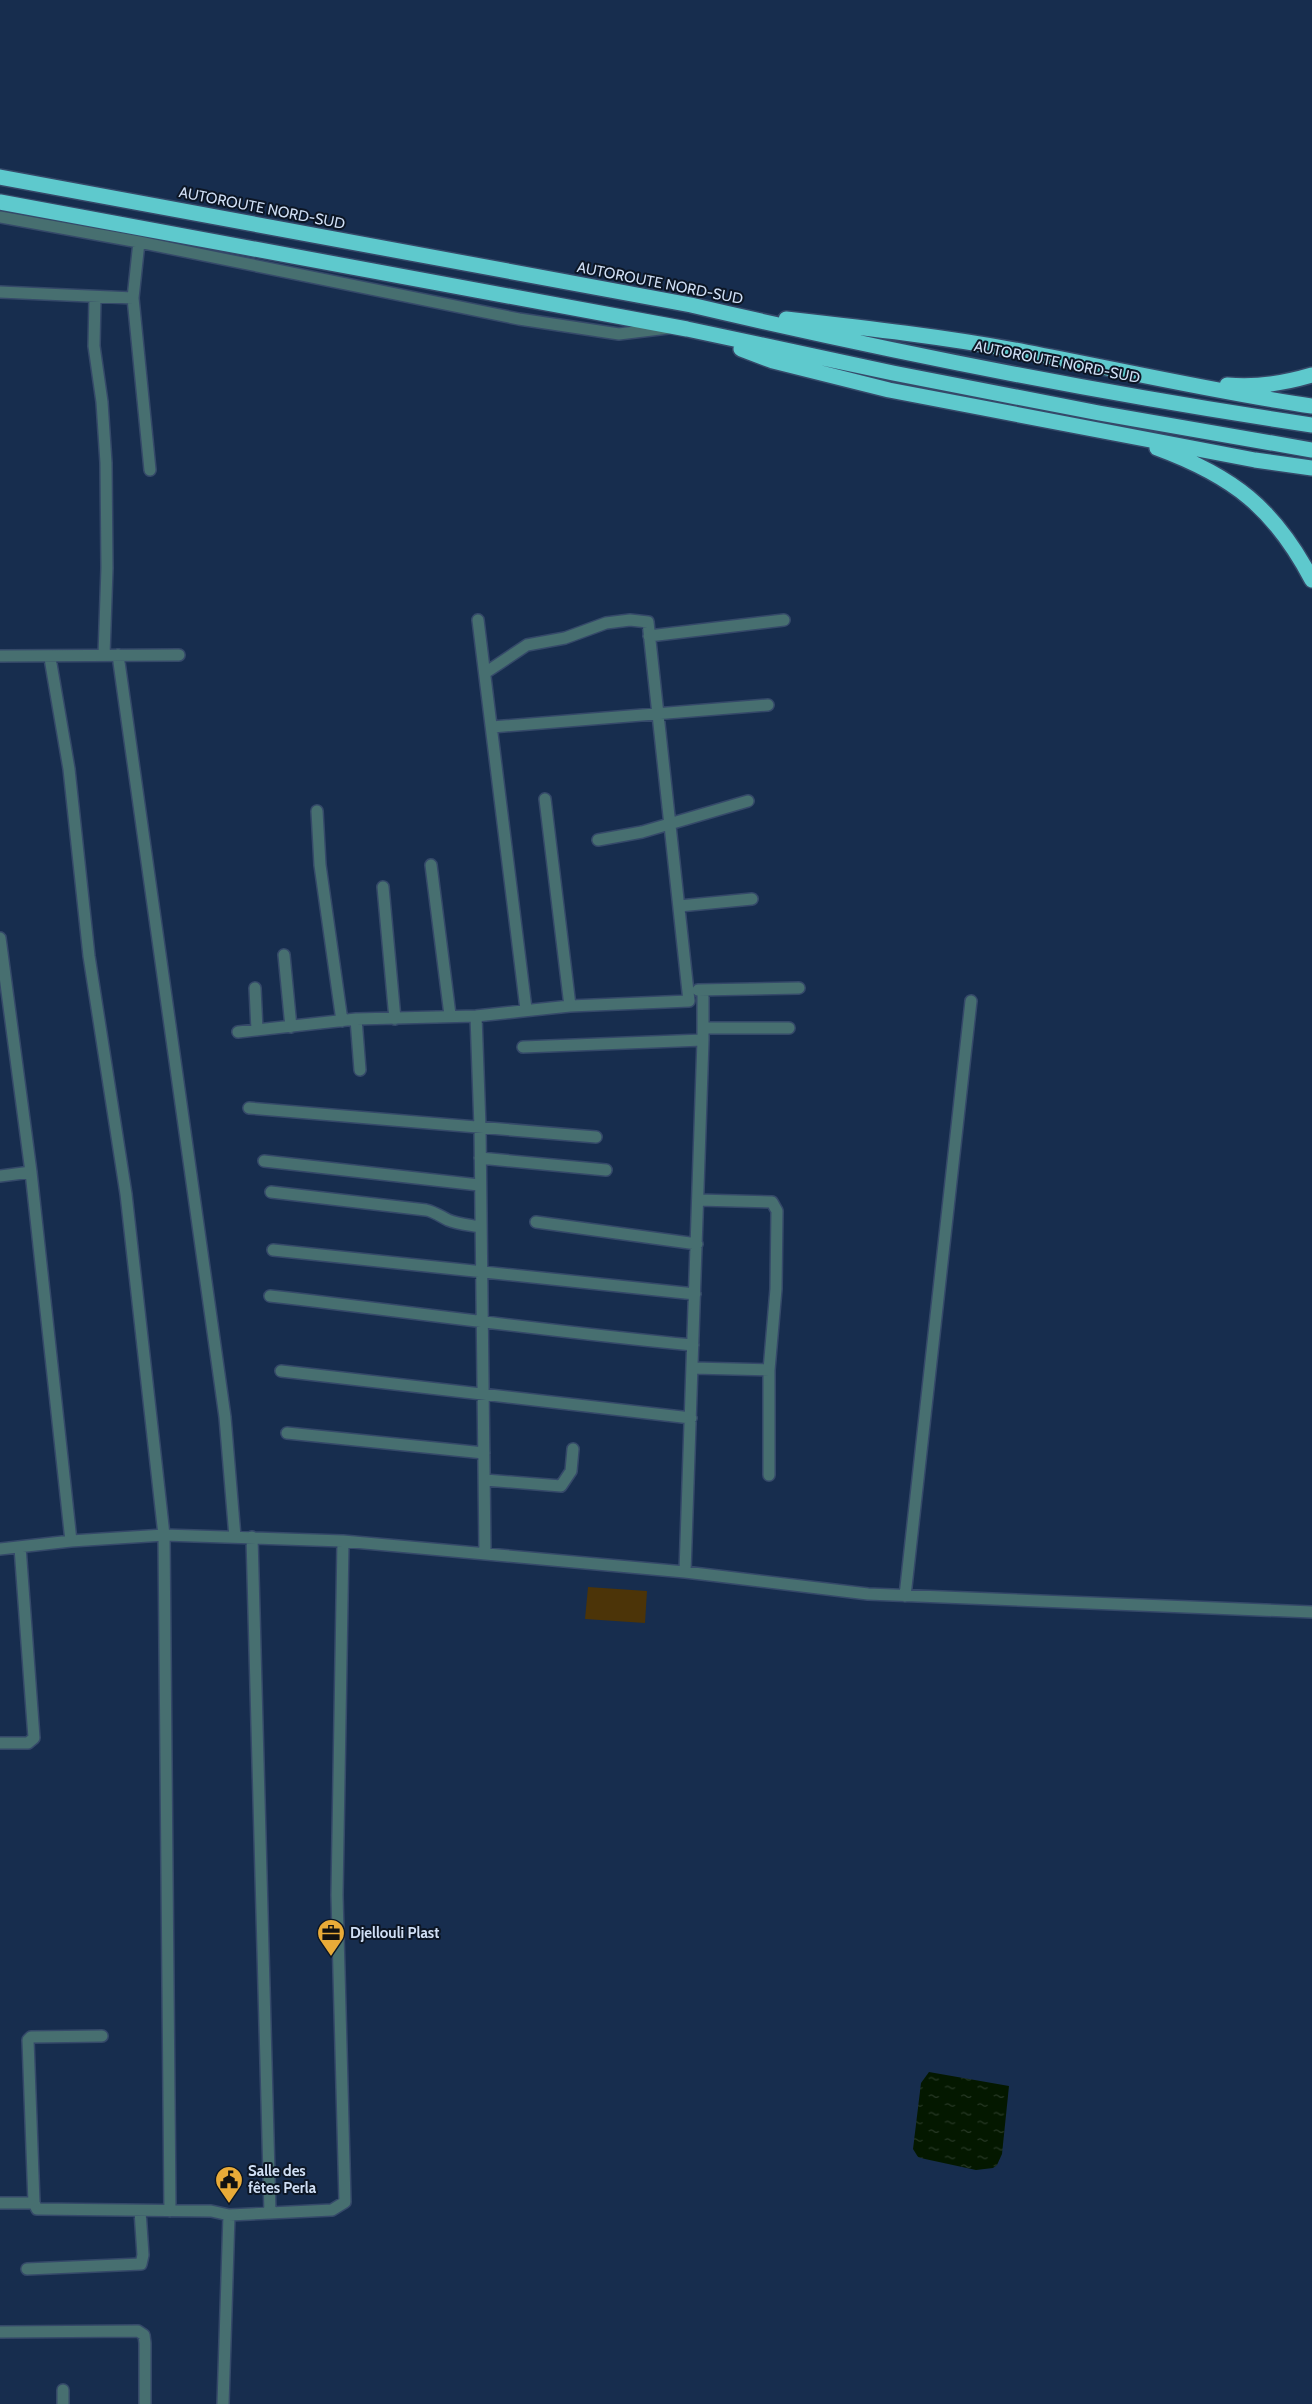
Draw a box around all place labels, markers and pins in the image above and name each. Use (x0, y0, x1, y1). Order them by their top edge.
office icon: Djellouli Plast (316, 1918, 346, 1957)
place label: Djellouli Plast (350, 1924, 439, 1942)
place label: Salle des fêtes Perla (248, 2162, 317, 2197)
public building icon: Salle des fêtes Perla (214, 2165, 244, 2204)

